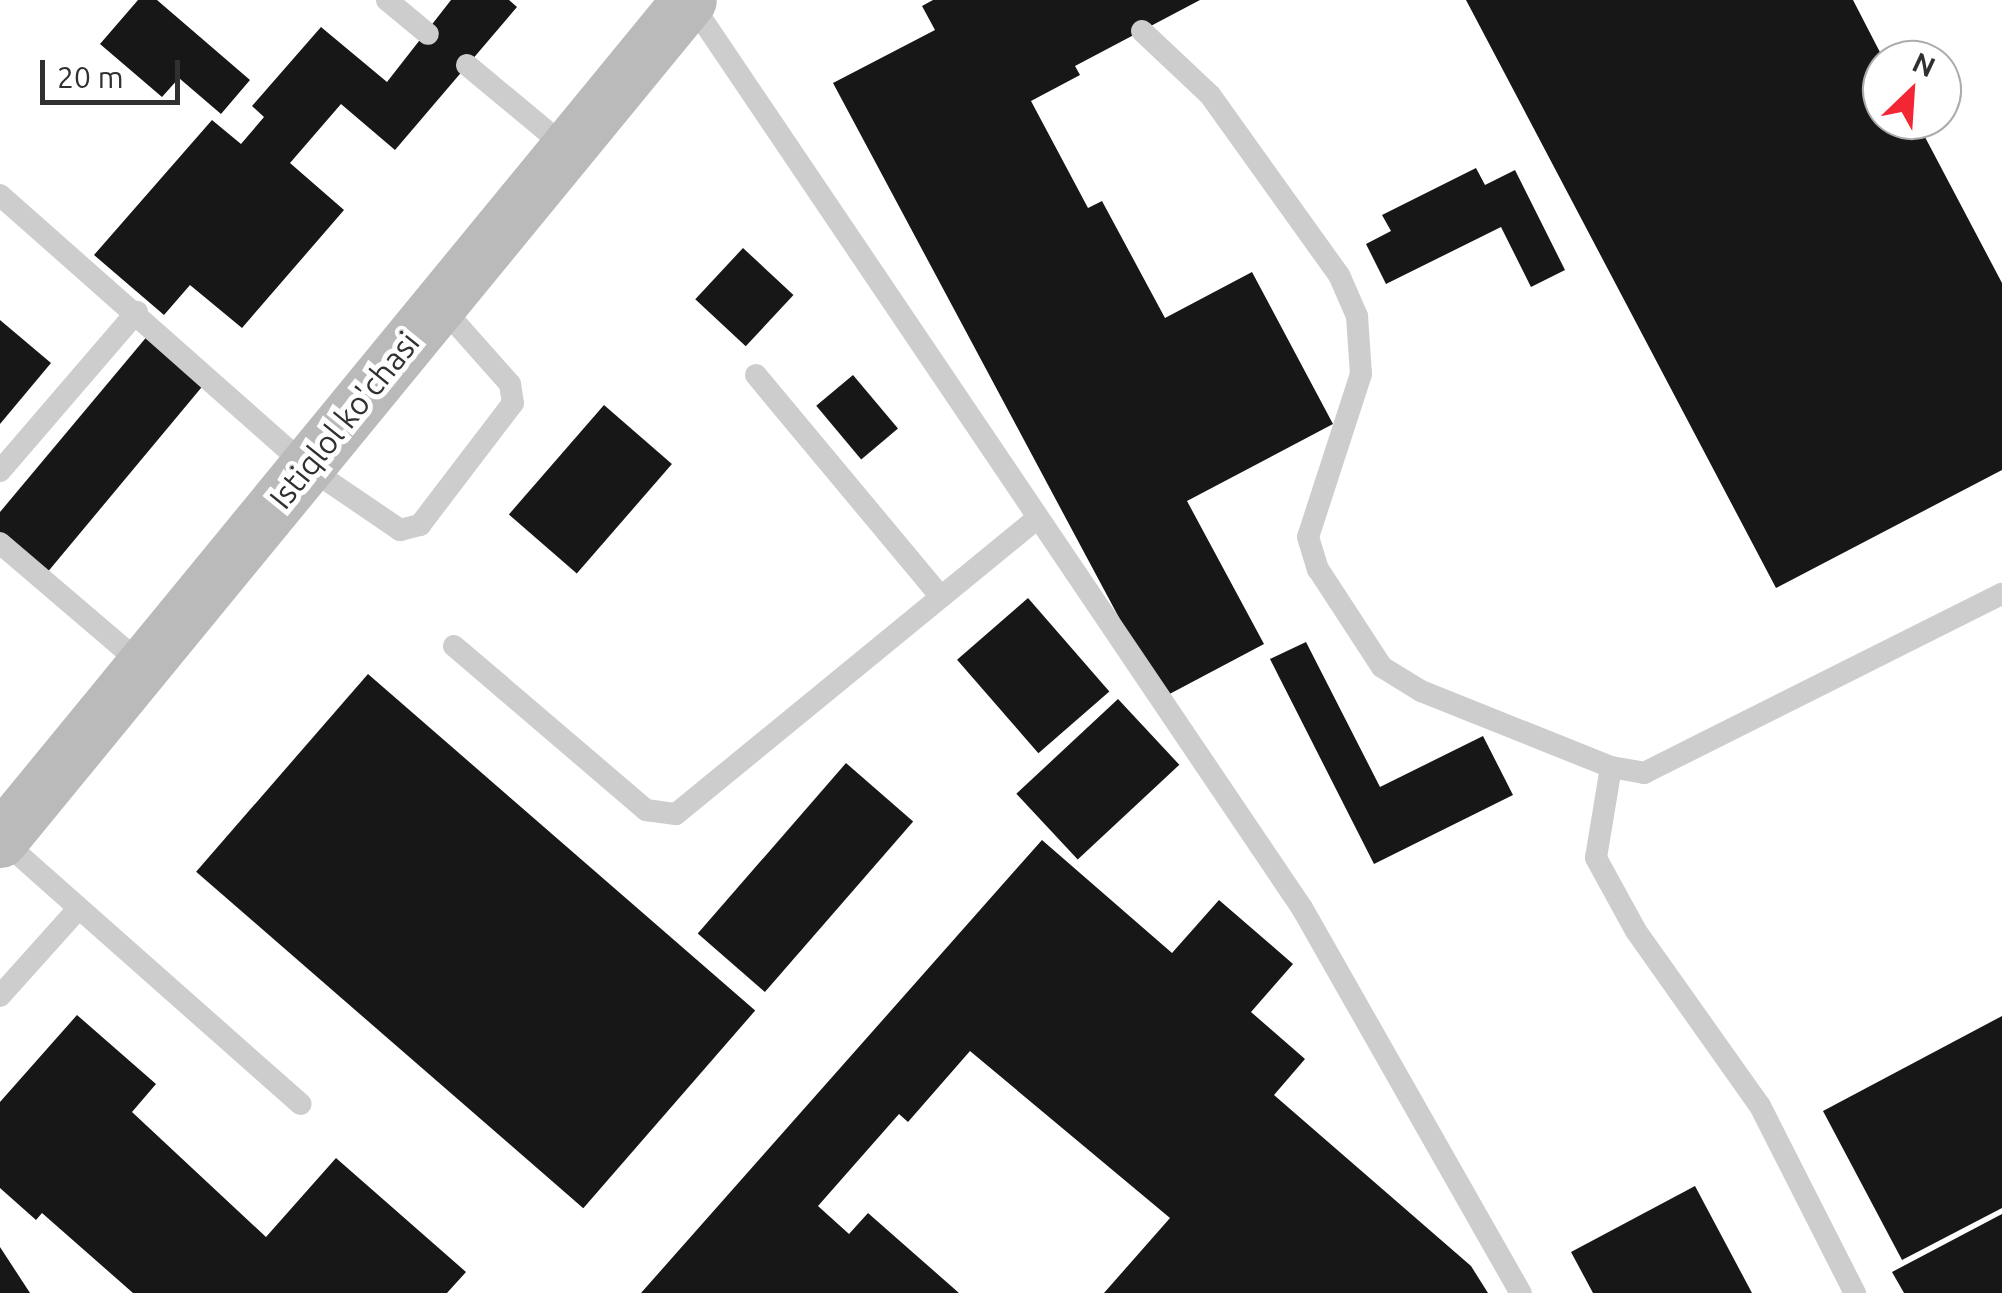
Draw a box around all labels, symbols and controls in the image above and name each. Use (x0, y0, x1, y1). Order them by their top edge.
scale bar (45, 40, 185, 102)
north arrow (1862, 40, 1962, 140)
text: N (1908, 46, 1940, 83)
text: 20 m (57, 60, 124, 94)
street label: Istiqlol ko'chasi (261, 324, 427, 516)

